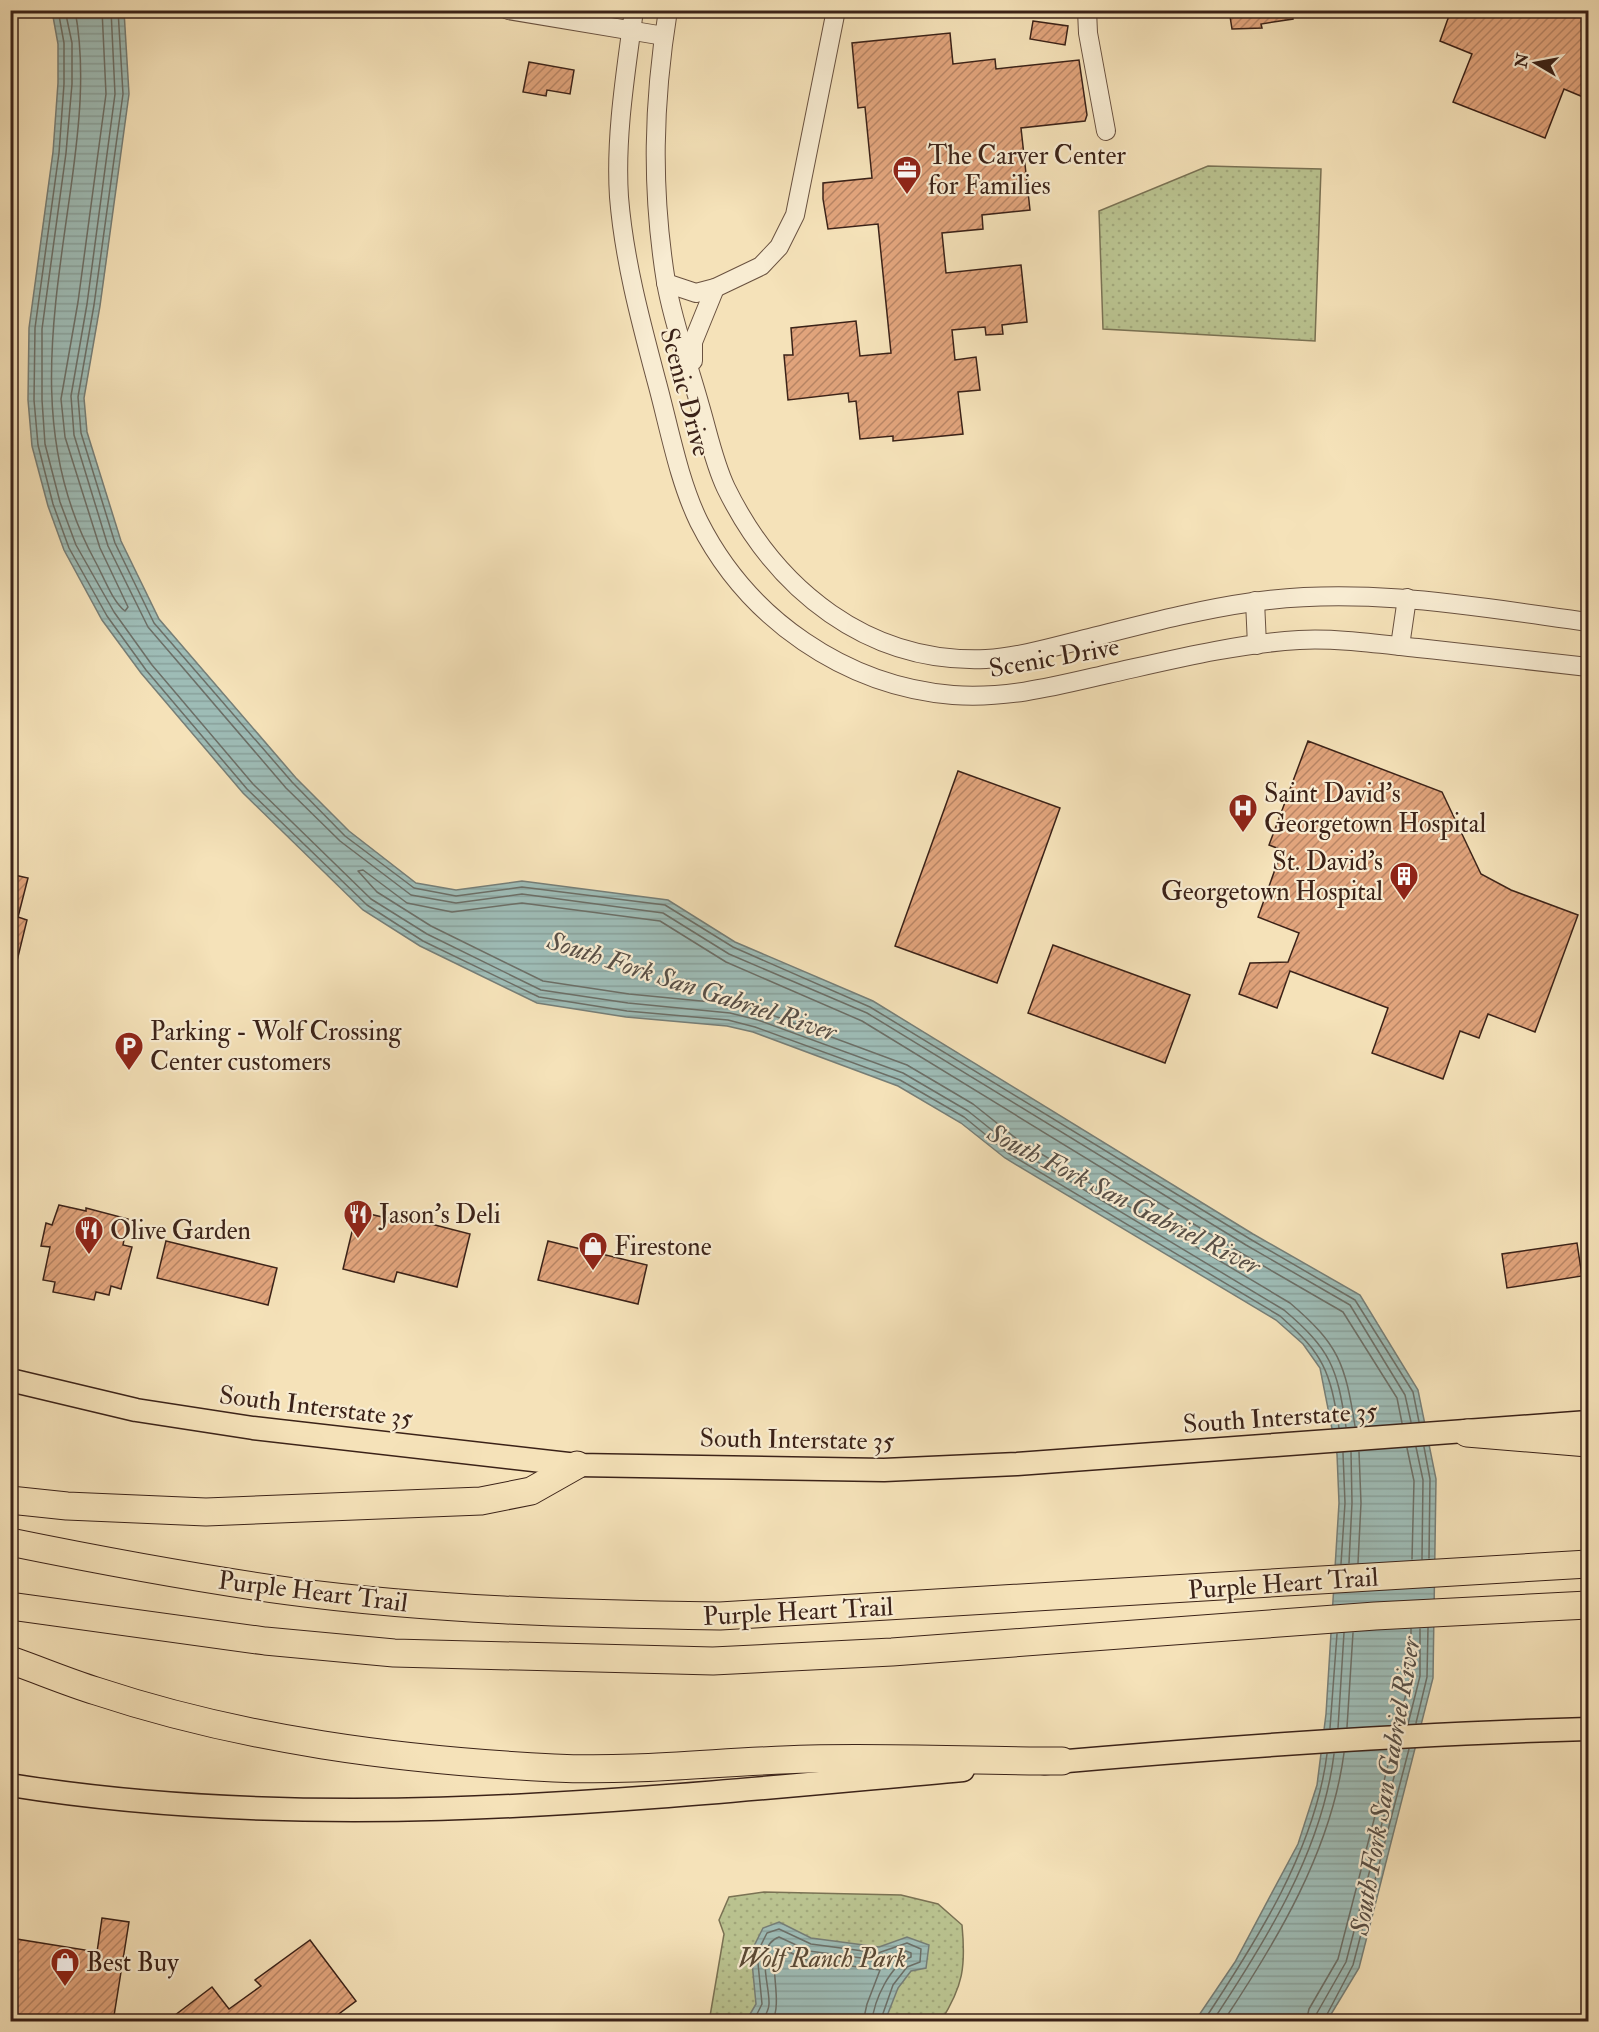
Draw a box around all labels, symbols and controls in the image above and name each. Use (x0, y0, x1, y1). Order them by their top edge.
north arrow (1506, 33, 1566, 93)
text: N (1511, 51, 1533, 70)
place label: The Carver Center for Families (928, 140, 1126, 202)
office icon: The Carver Center for Families (891, 154, 923, 196)
street label: Scenic Drive (653, 325, 718, 460)
street label: Scenic Drive (987, 631, 1122, 685)
place label: Saint David's Georgetown Hospital (1264, 778, 1486, 841)
hospital icon: Saint David's Georgetown Hospital (1227, 792, 1259, 834)
place label: St. David's Georgetown Hospital (1161, 846, 1383, 909)
building icon: St. David's Georgetown Hospital (1388, 860, 1420, 902)
water label: South Fork San Gabriel River (542, 924, 842, 1049)
place label: Parking - Wolf Crossing Center customers (150, 1016, 403, 1078)
parking icon: Parking - Wolf Crossing Center customers (113, 1030, 145, 1072)
water label: South Fork San Gabriel River (981, 1116, 1267, 1284)
restaurant icon: Jason's Deli (342, 1198, 374, 1240)
place label: Jason's Deli (378, 1199, 501, 1231)
restaurant icon: Olive Garden (73, 1214, 105, 1256)
place label: Olive Garden (110, 1215, 251, 1247)
shop icon: Firestone (577, 1230, 609, 1272)
place label: Firestone (614, 1231, 712, 1263)
street label: South Interstate 35 (217, 1379, 415, 1435)
street label: South Interstate 35 (1182, 1395, 1379, 1441)
street label: South Interstate 35 (699, 1422, 895, 1458)
street label: Purple Heart Trail (1187, 1561, 1380, 1608)
street label: Purple Heart Trail (216, 1564, 410, 1621)
street label: Purple Heart Trail (702, 1591, 895, 1634)
water label: South Fork San Gabriel River (1343, 1633, 1428, 1939)
park label: Wolf Ranch Park (738, 1943, 906, 1975)
shop icon: Best Buy (49, 1946, 81, 1988)
place label: Best Buy (86, 1947, 179, 1979)

